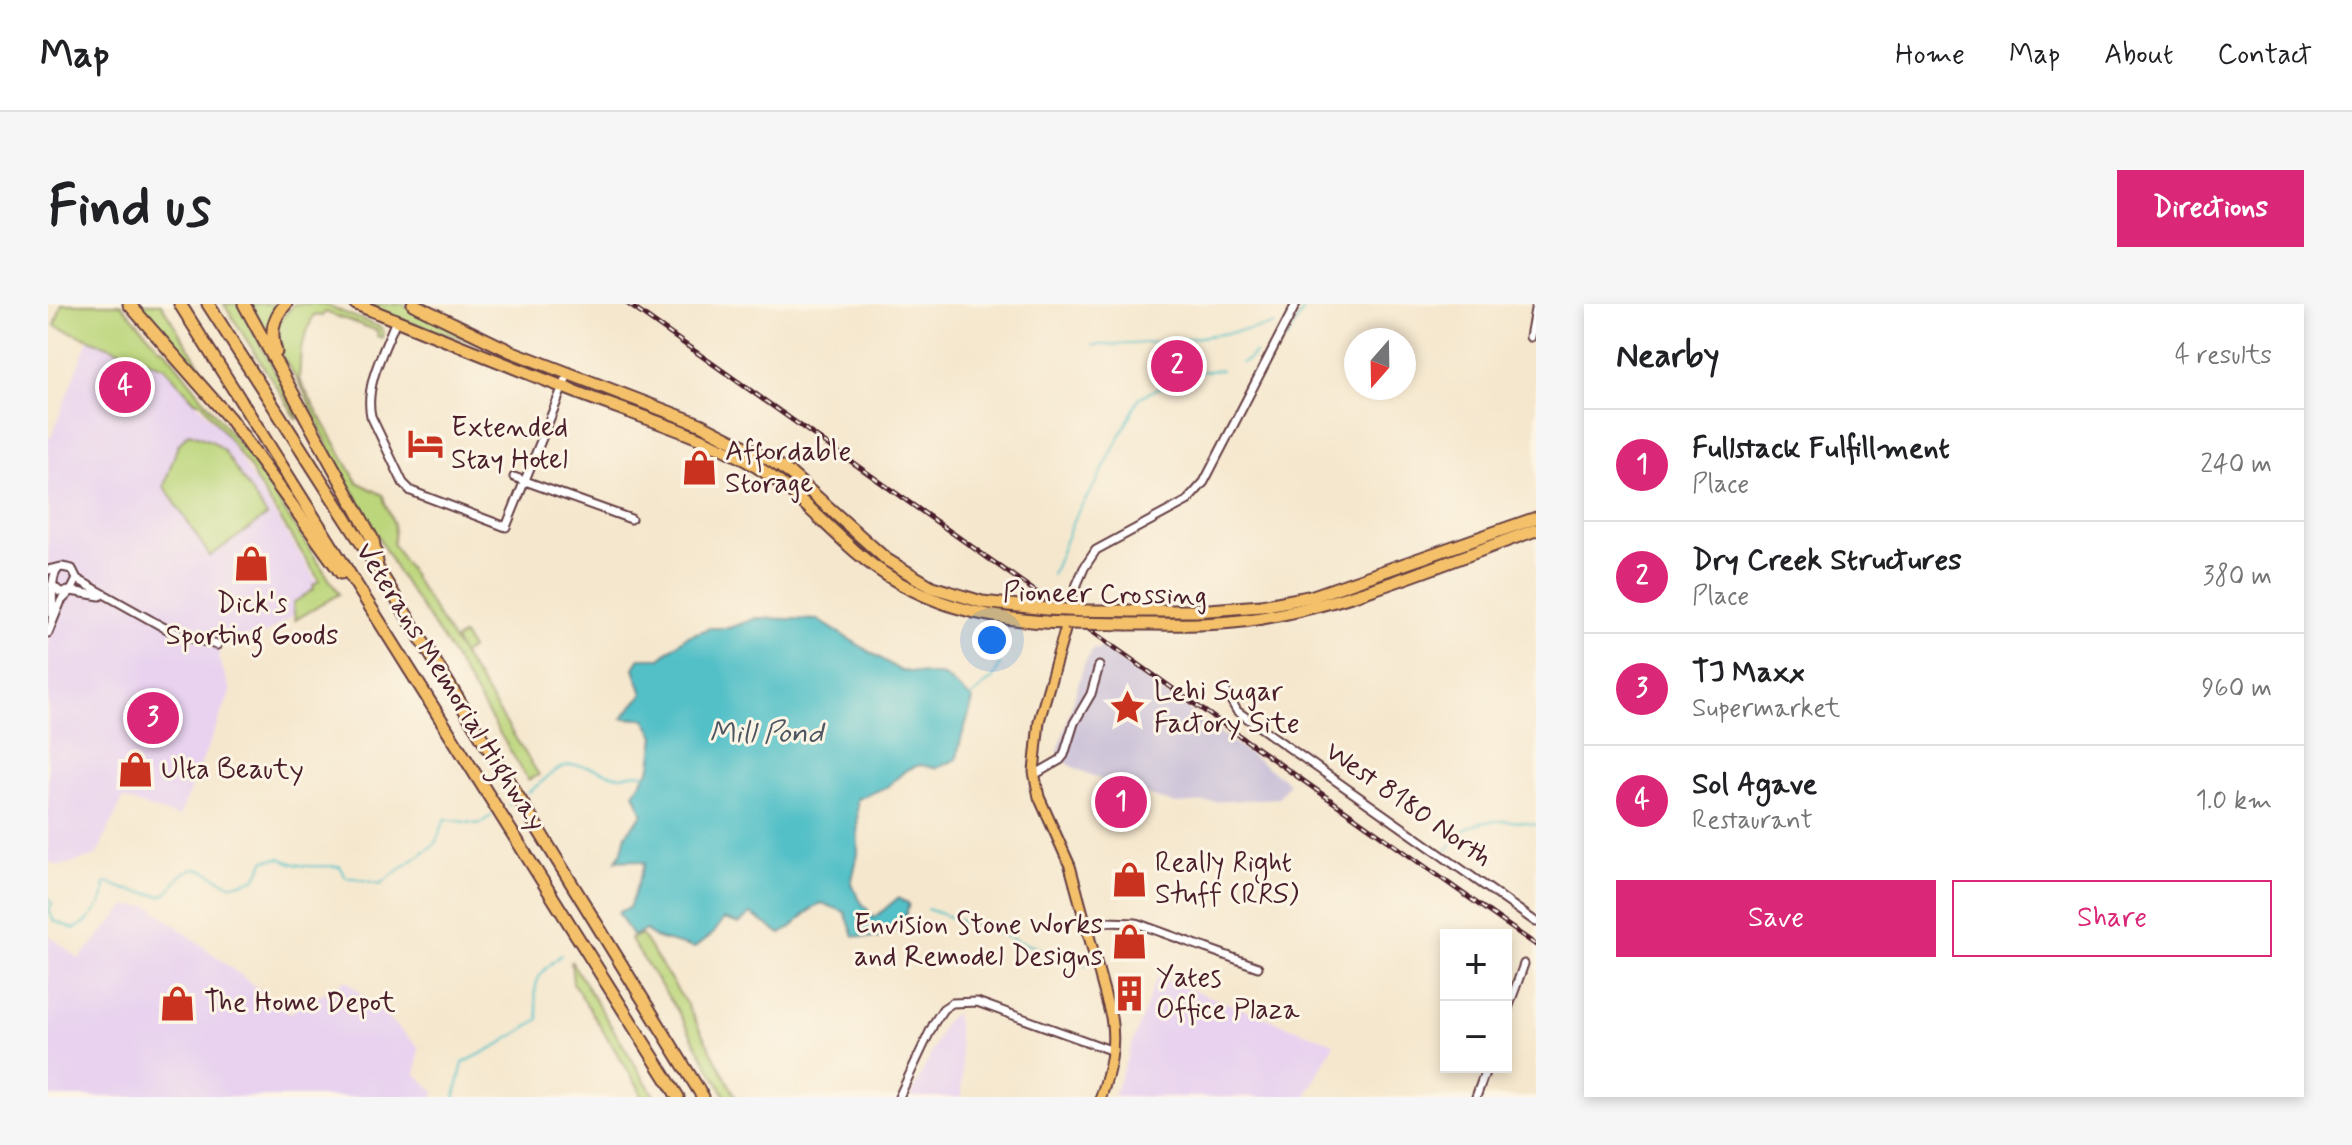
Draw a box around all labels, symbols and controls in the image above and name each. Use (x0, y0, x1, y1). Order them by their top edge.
text: Map (40, 31, 110, 80)
text: Home (1895, 37, 1965, 74)
text: Map (2009, 37, 2060, 74)
text: About (2104, 37, 2173, 74)
text: Contact (2217, 37, 2312, 74)
button: Directions (2117, 170, 2304, 247)
text: Find us (48, 172, 211, 245)
north arrow (1344, 328, 1416, 400)
text: Nearby (1616, 334, 1720, 379)
pin: 2 (1151, 336, 1203, 396)
text: 4 results (2175, 339, 2272, 373)
pin: 4 (99, 357, 151, 417)
place label: Extended Stay Hotel (451, 410, 568, 479)
hotel icon: Extended Stay Hotel (406, 425, 444, 463)
text: Fullstack Fulfillment (1692, 429, 1950, 468)
place label: Affordable Storage (725, 434, 851, 503)
text: 1 (1636, 448, 1648, 482)
text: 240 m (2200, 448, 2272, 482)
shop icon: Affordable Storage (680, 449, 718, 487)
text: Place (1692, 468, 1749, 502)
street label: Veterans Memorial Highway (343, 536, 554, 840)
text: Dry Creek Structures (1692, 541, 1962, 580)
shop icon: Dick's Sporting Goods (233, 545, 271, 583)
text: 2 (1636, 560, 1648, 594)
text: 380 m (2203, 560, 2272, 594)
street label: Pioneer Crossing (1003, 575, 1207, 615)
text: Place (1692, 580, 1749, 614)
place label: Dick's Sporting Goods (166, 586, 338, 658)
your location (972, 620, 1012, 660)
text: TJ Maxx (1692, 653, 1805, 692)
text: 3 (1636, 672, 1648, 706)
text: 960 m (2202, 672, 2272, 706)
place label: Lehi Sugar Factory Site (1154, 674, 1300, 743)
pin: 3 (127, 688, 179, 748)
place icon: Lehi Sugar Factory Site (1109, 689, 1147, 727)
text: Supermarket (1692, 692, 1840, 726)
water label: Mill Pond (709, 714, 825, 753)
street label: West 8180 North (1317, 734, 1499, 876)
shop icon: Ulta Beauty (116, 751, 154, 789)
place label: Ulta Beauty (161, 752, 304, 789)
text: Sol Agave (1692, 765, 1817, 804)
pin: 1 (1095, 772, 1147, 832)
text: 4 (1634, 784, 1650, 818)
text: 1.0 km (2195, 784, 2272, 818)
text: Restaurant (1692, 804, 1813, 838)
place label: Really Right Stuff (RRS) (1155, 845, 1299, 914)
shop icon: Really Right Stuff (RRS) (1110, 860, 1148, 898)
button: Save (1616, 880, 1936, 957)
button: Share (1952, 880, 2272, 957)
place label: Envision Stone Works and Remodel Designs (854, 907, 1103, 978)
shop icon: Envision Stone Works and Remodel Designs (1110, 922, 1148, 960)
map controls (1440, 929, 1512, 1073)
button: + (1440, 929, 1512, 1001)
place label: Yates Office Plaza (1156, 960, 1300, 1029)
building icon: Yates Office Plaza (1111, 975, 1149, 1013)
shop icon: The Home Depot (159, 984, 197, 1022)
place label: The Home Depot (204, 985, 396, 1022)
button: − (1440, 1001, 1512, 1073)

